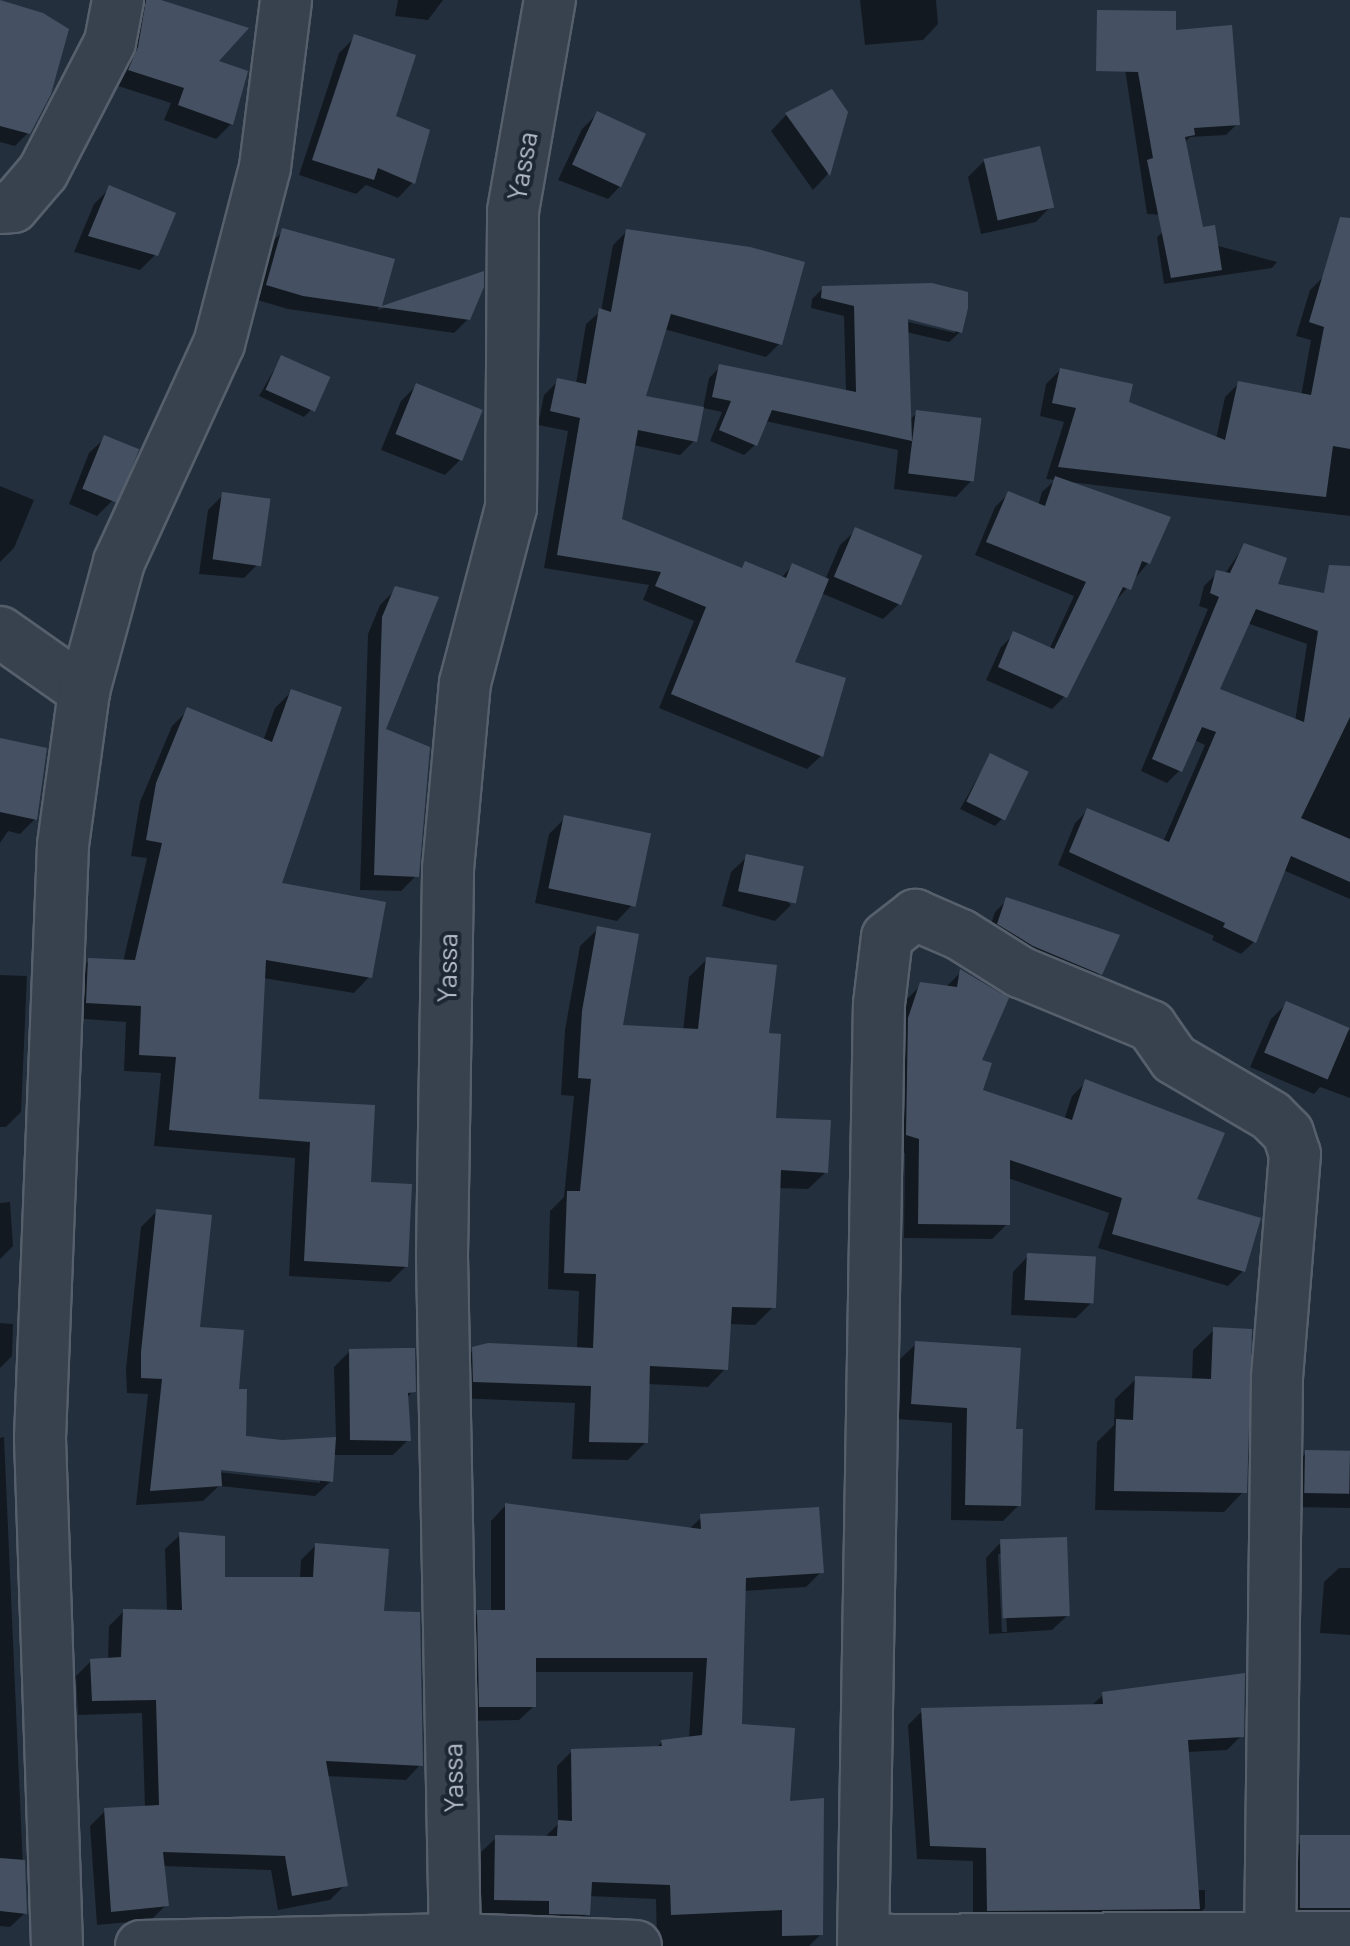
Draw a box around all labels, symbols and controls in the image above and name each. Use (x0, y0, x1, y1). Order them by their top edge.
street label: Yassa (498, 129, 544, 203)
street label: Yassa (429, 933, 463, 1003)
street label: Yassa (435, 1743, 469, 1813)

